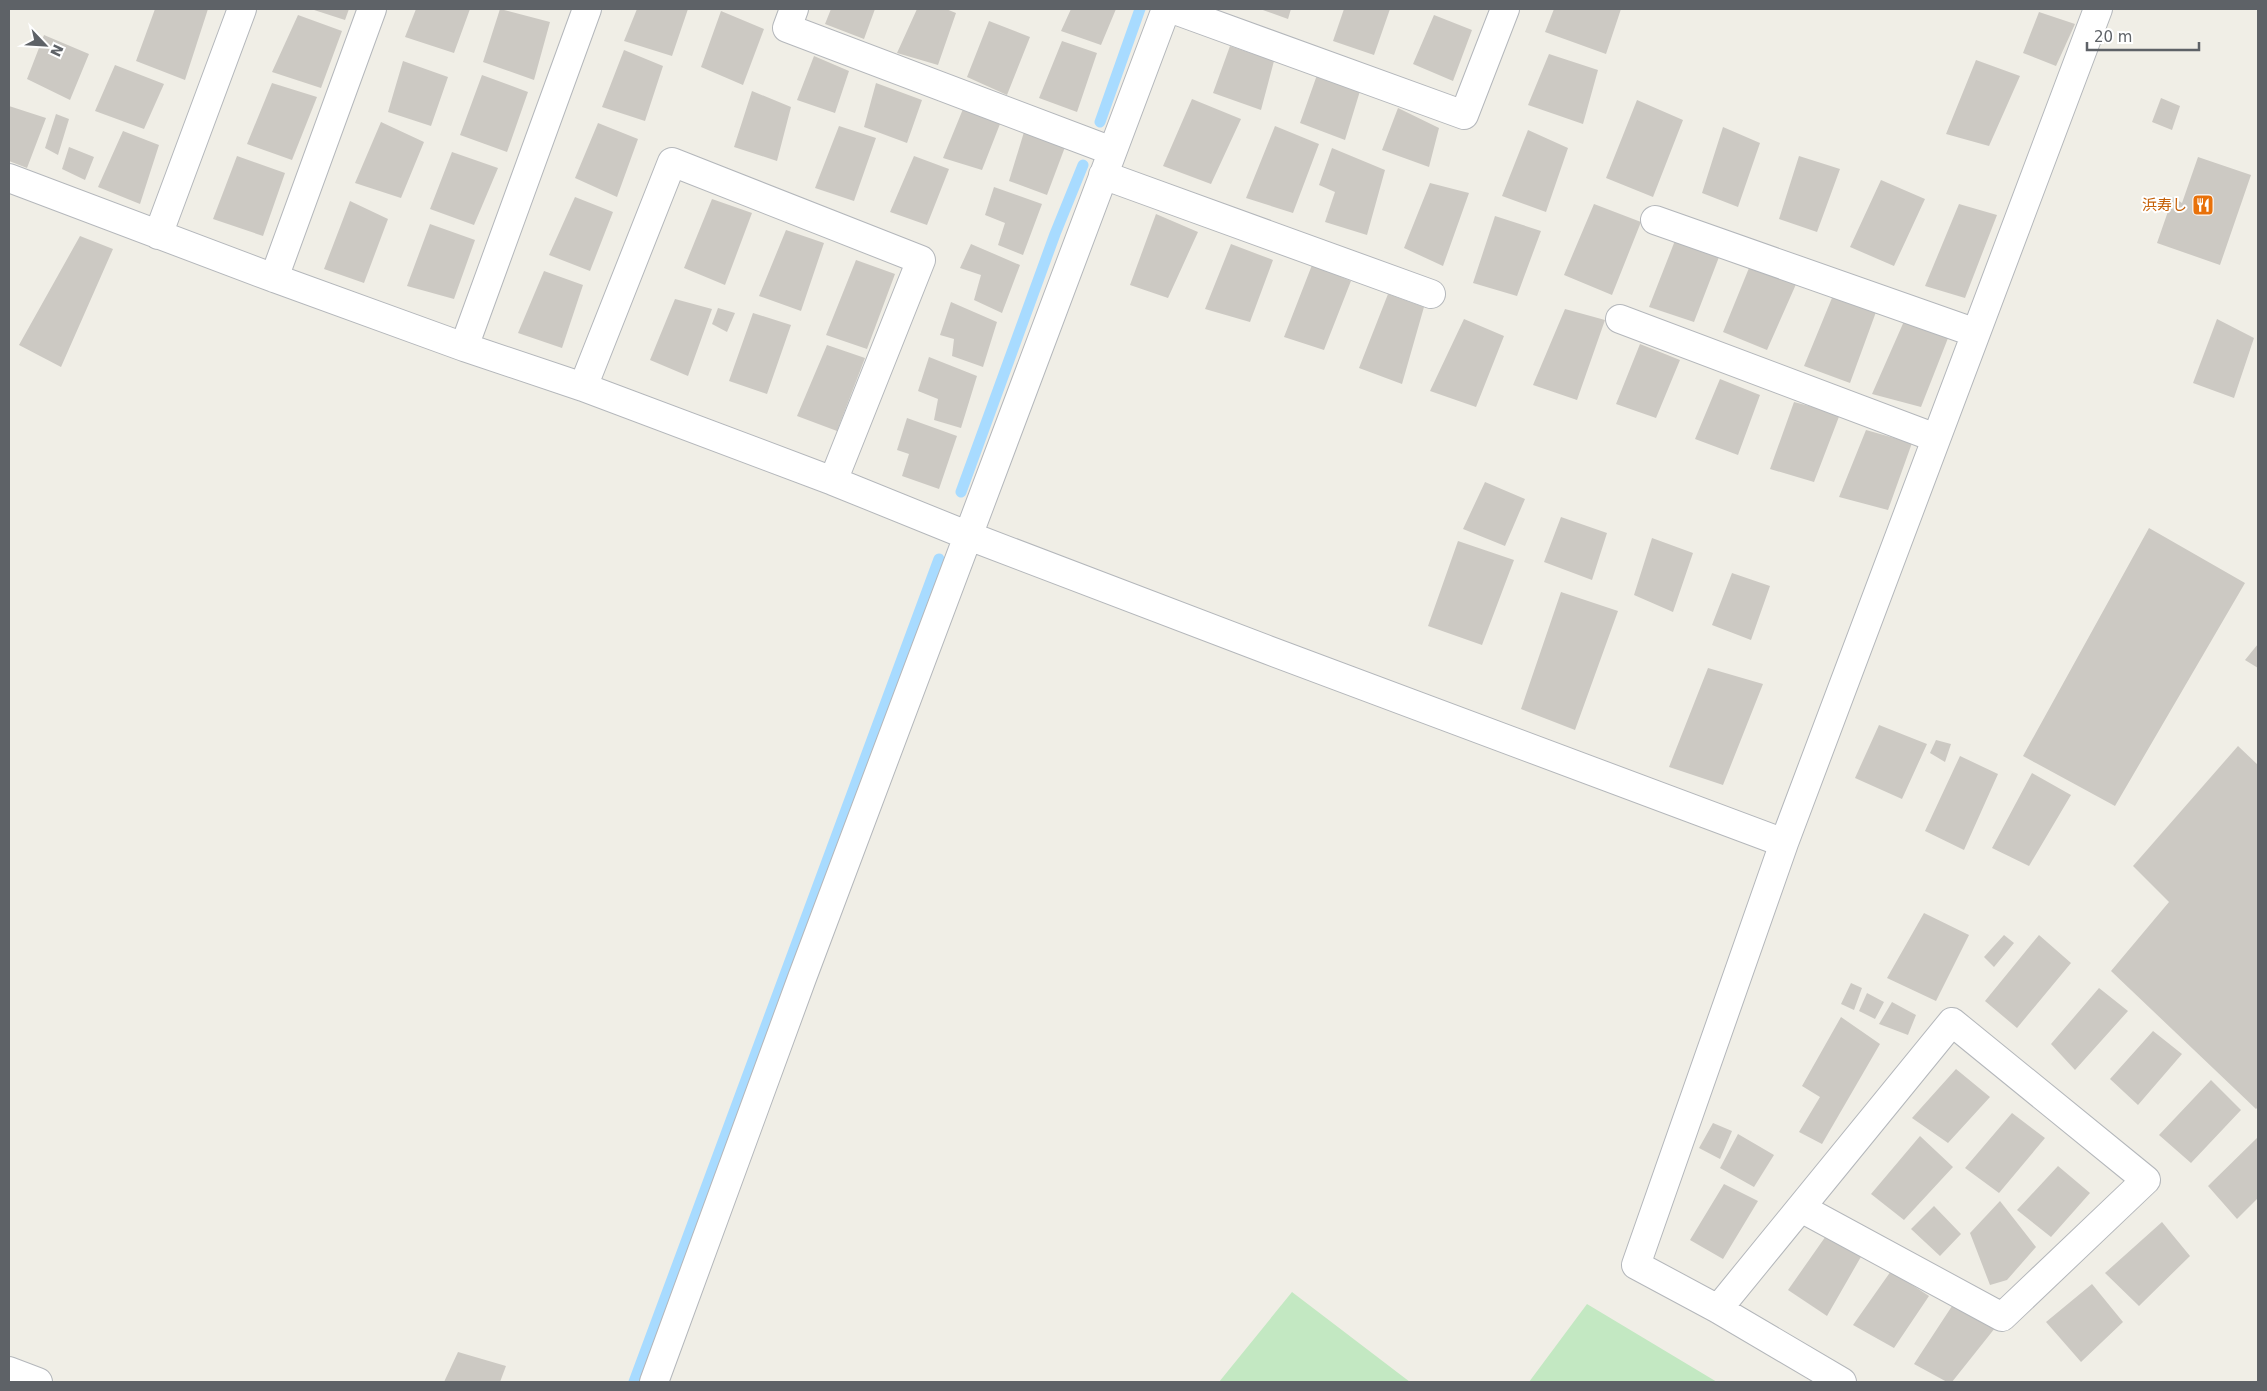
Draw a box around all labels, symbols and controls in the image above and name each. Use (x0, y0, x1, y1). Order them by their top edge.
north arrow (20, 20, 70, 70)
scale bar (2087, 20, 2200, 52)
text: 20 m (2094, 28, 2132, 46)
text: N (47, 42, 67, 59)
restaurant icon: 浜寿し (2191, 193, 2215, 217)
place label: 浜寿し (2142, 196, 2187, 214)

